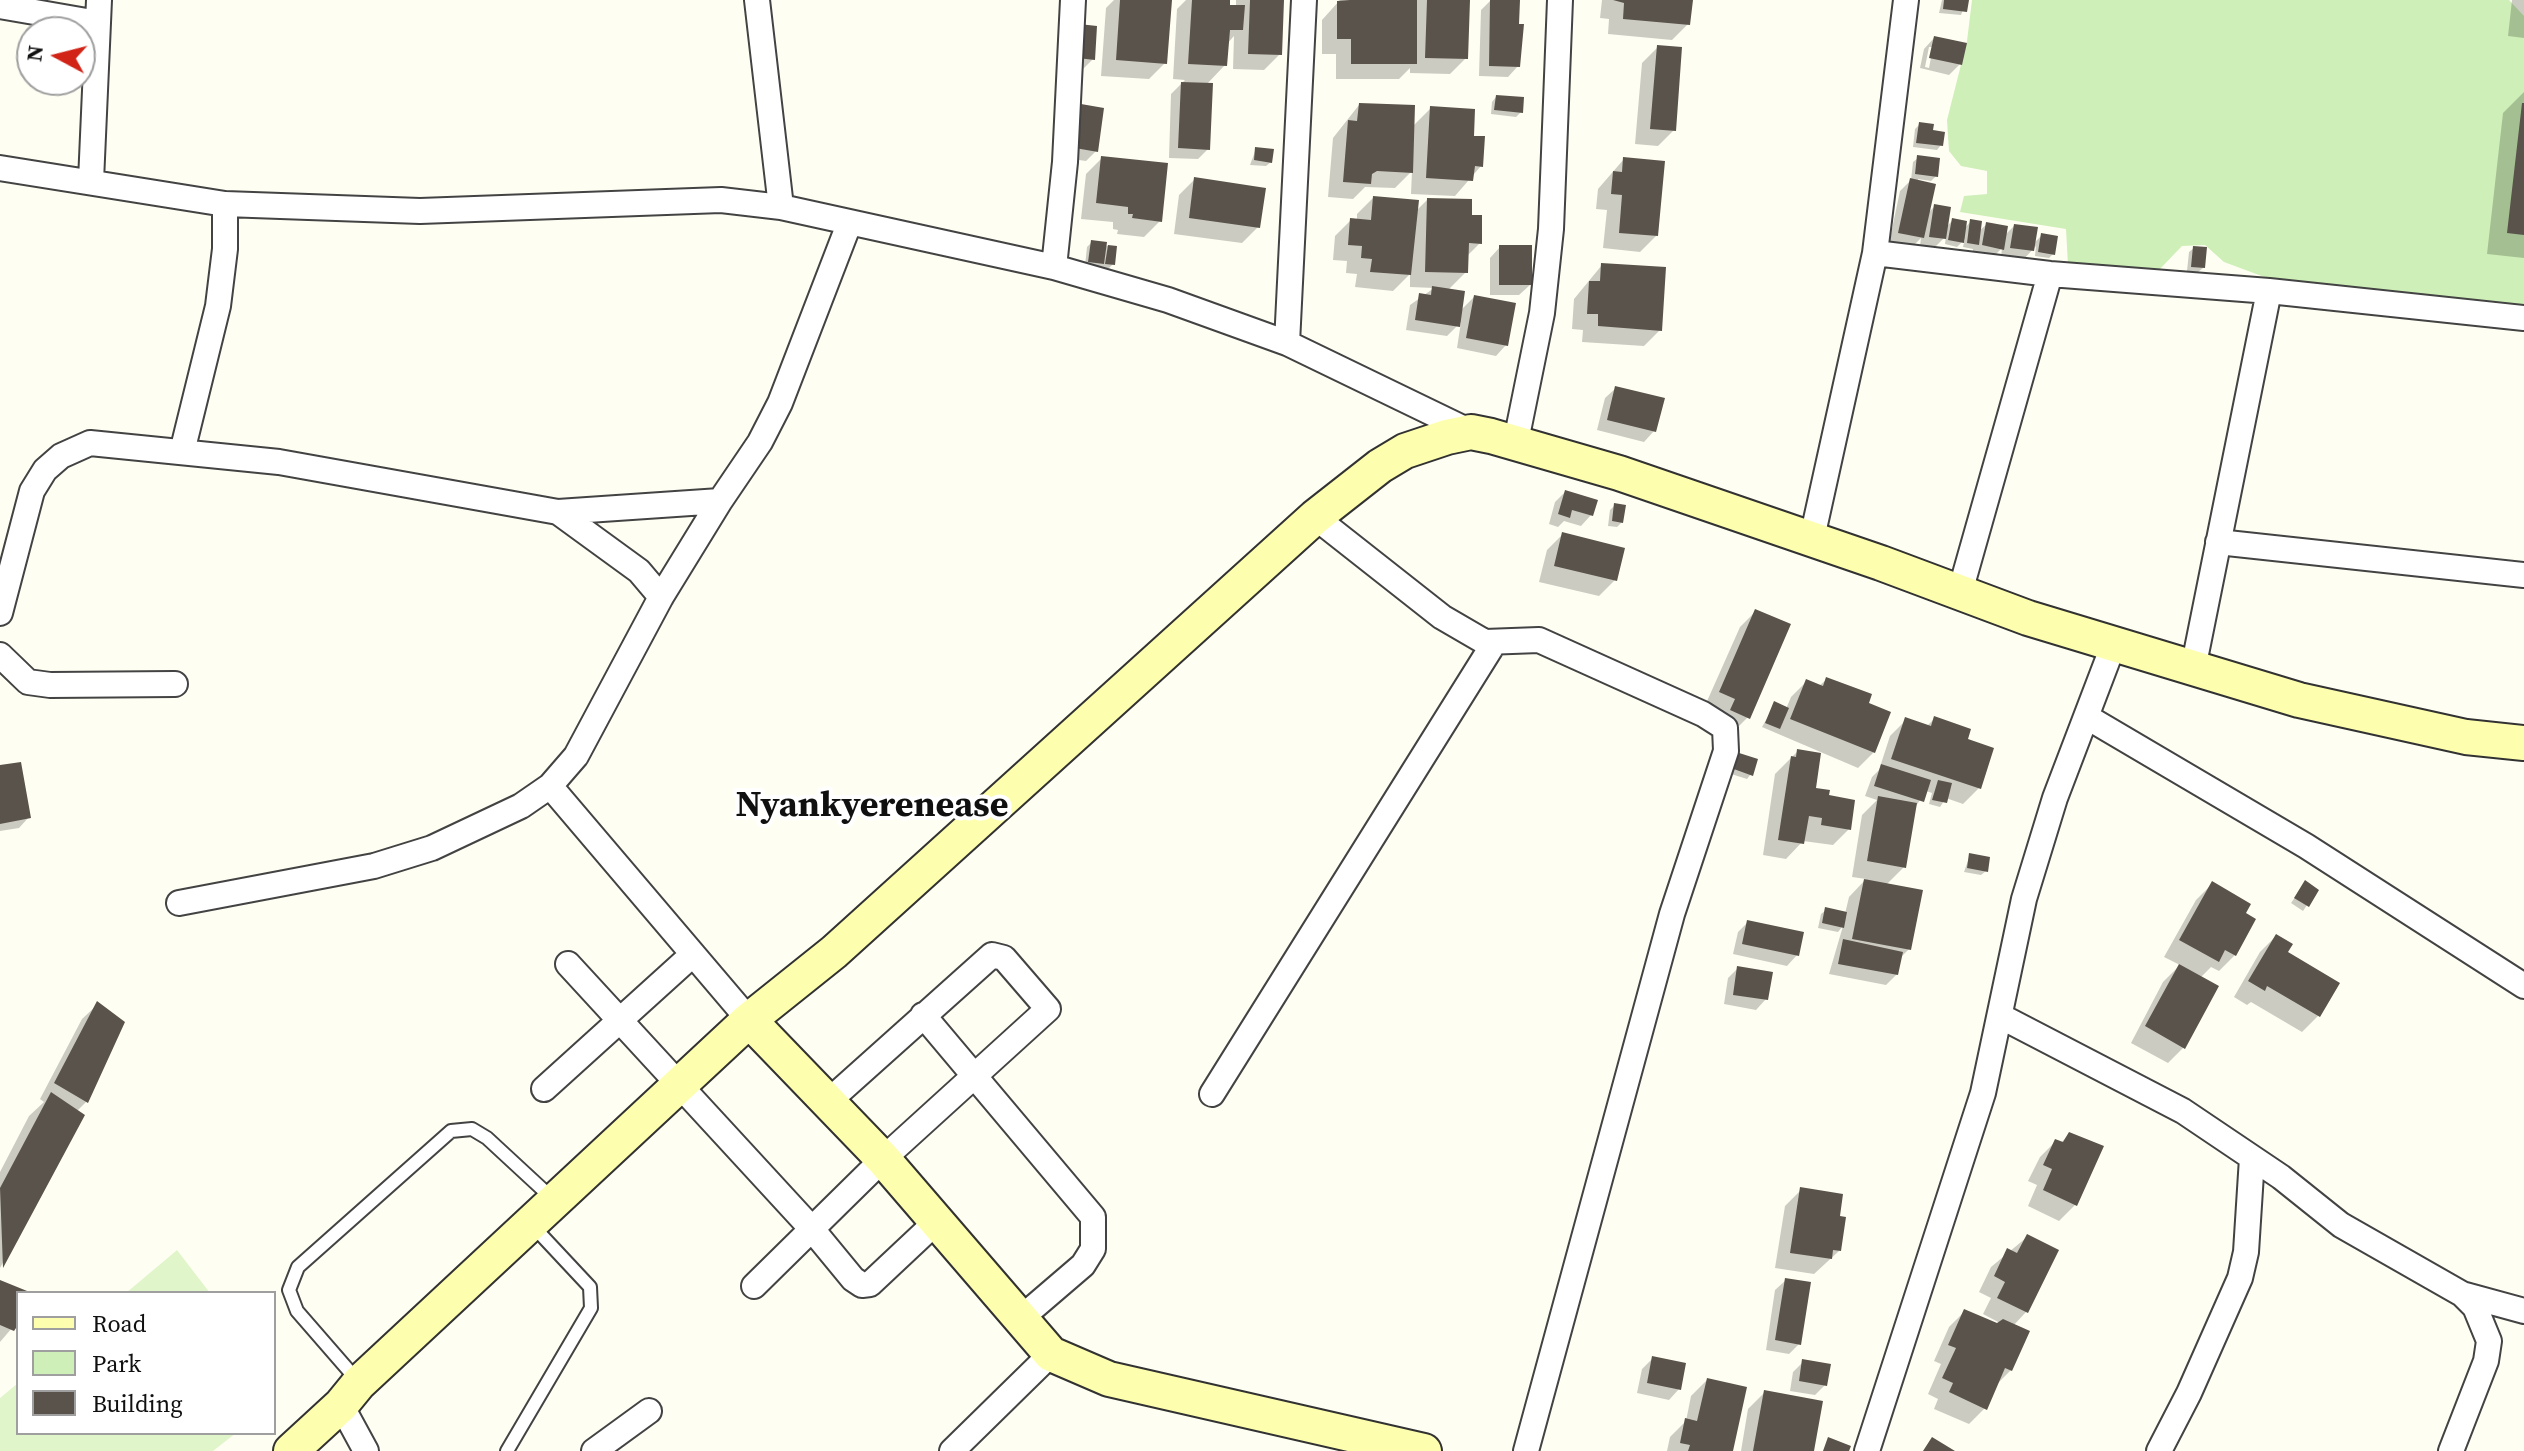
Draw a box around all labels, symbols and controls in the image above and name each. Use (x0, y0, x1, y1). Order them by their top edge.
north arrow (16, 16, 96, 96)
text: N (18, 44, 50, 63)
district label: Nyankyerenease (736, 785, 1008, 829)
legend (16, 1291, 276, 1435)
text: Road (92, 1307, 146, 1340)
text: Park (92, 1347, 141, 1380)
text: Building (92, 1387, 183, 1420)

